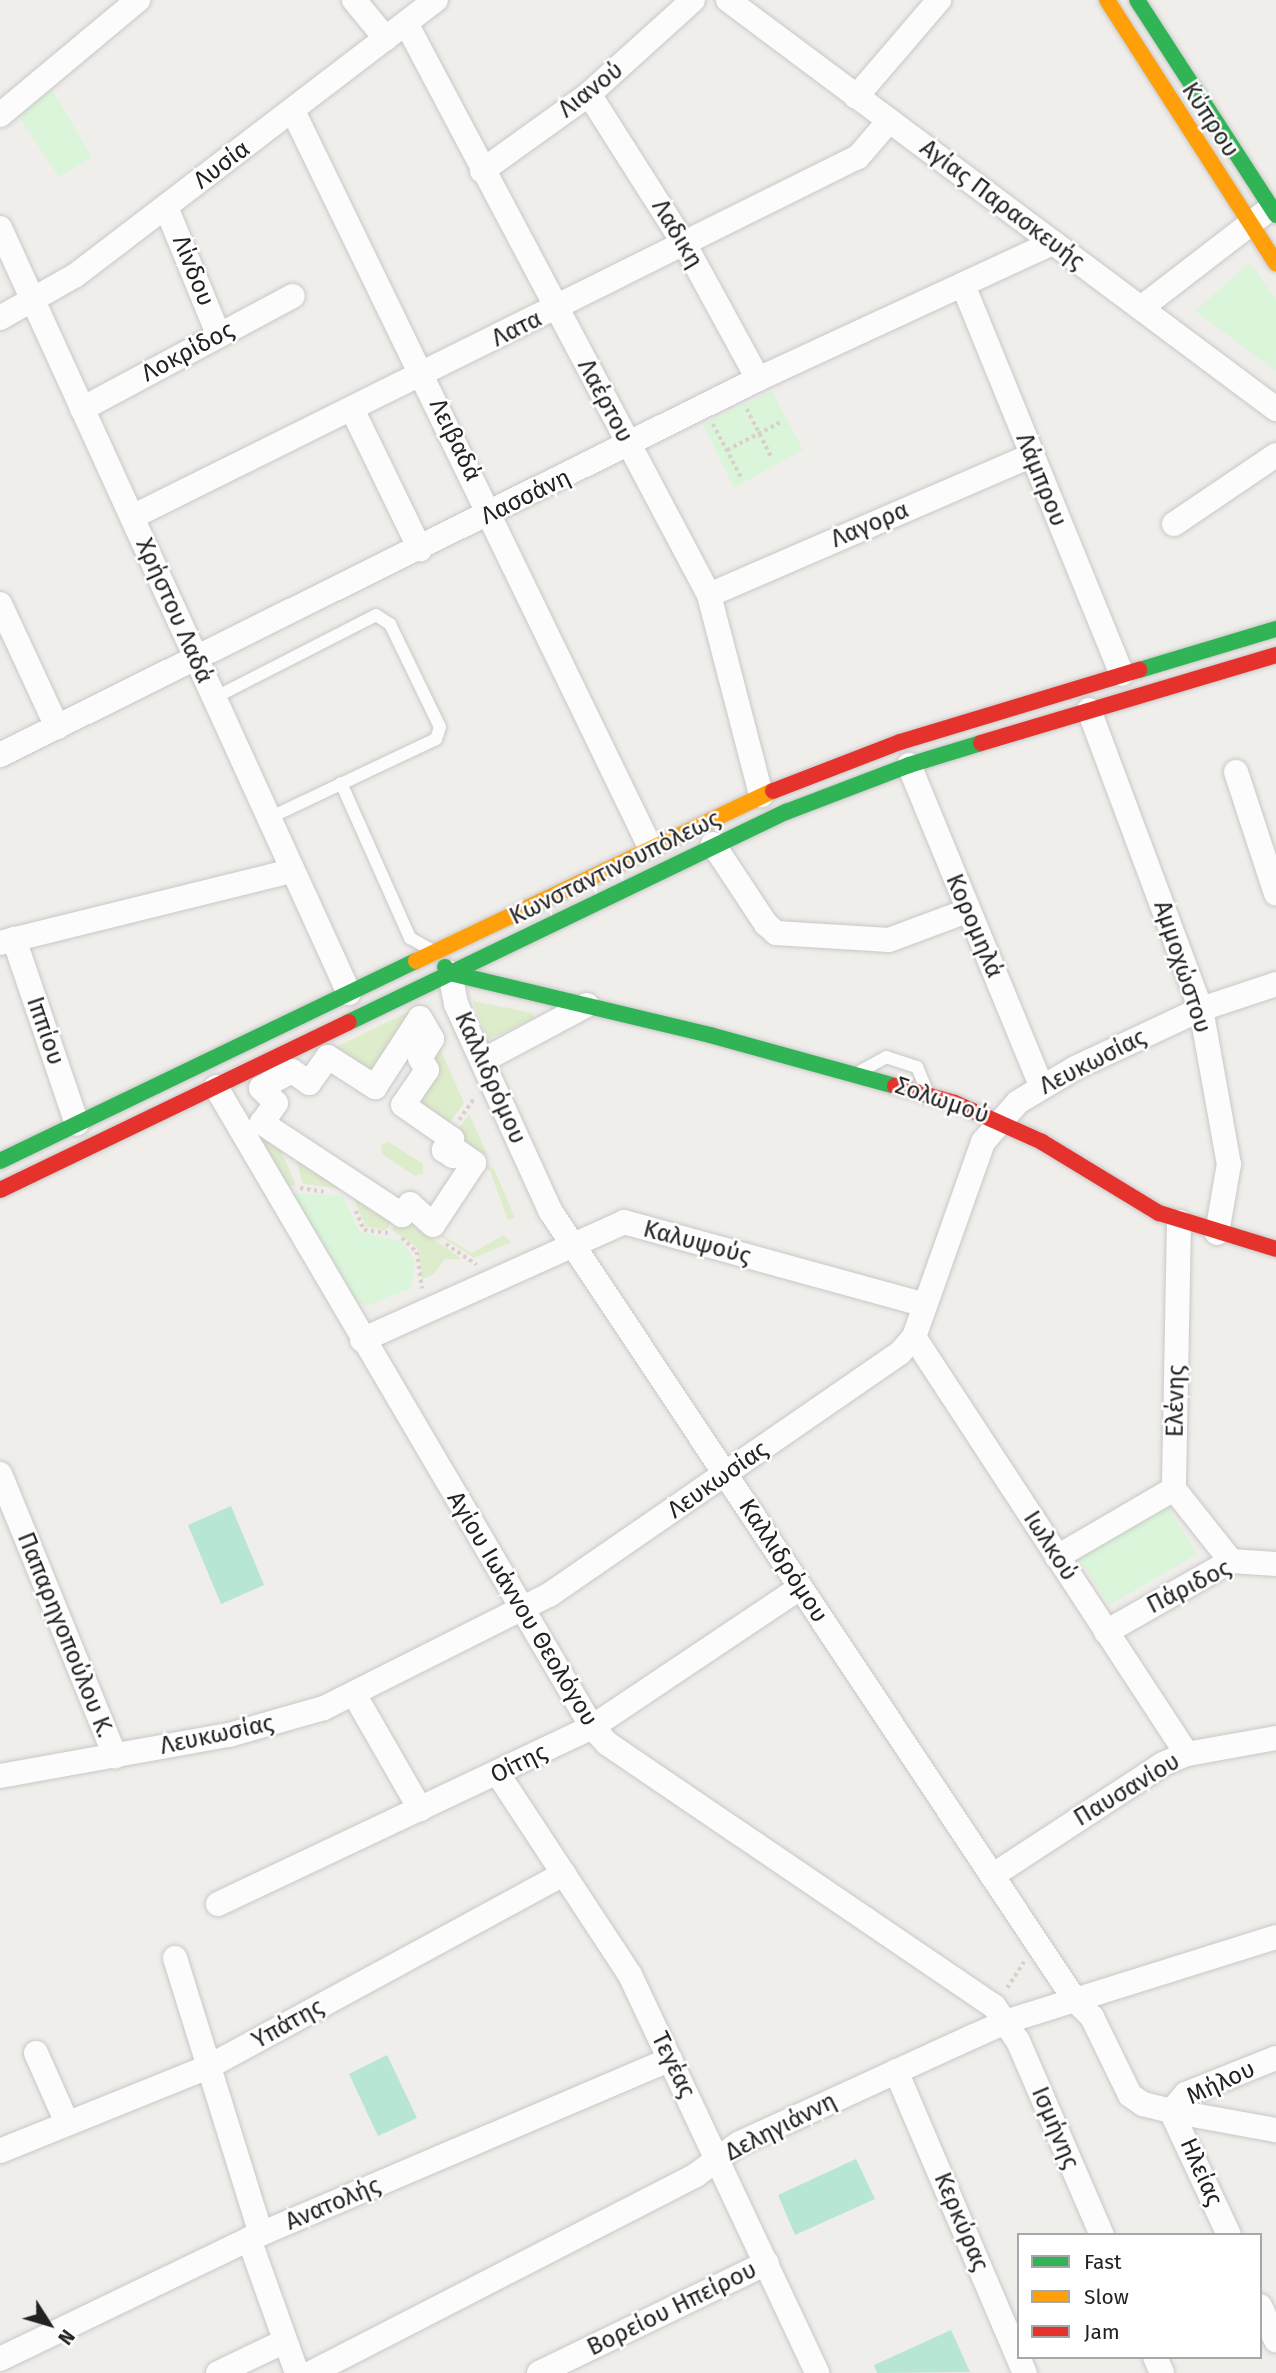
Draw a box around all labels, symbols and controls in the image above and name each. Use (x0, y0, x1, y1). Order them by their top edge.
street label: Λιανού (553, 56, 629, 124)
street label: Κύπρου (1175, 77, 1245, 163)
street label: Αγίας Παρασκευής (914, 134, 1090, 276)
street label: Λυσία (188, 135, 256, 195)
street label: Λαδικη (645, 194, 709, 274)
street label: Λίνδου (166, 232, 220, 310)
street label: Λατα (487, 305, 547, 353)
street label: Λοκρίδος (137, 316, 239, 388)
street label: Λαέρτου (571, 354, 639, 448)
street label: Λειβαδά (423, 394, 487, 486)
street label: Λάμπρου (1009, 429, 1073, 531)
street label: Λασσάνη (477, 463, 575, 531)
street label: Λαγορα (827, 496, 913, 554)
street label: Χρήστου Λαδά (129, 534, 219, 688)
street label: Κωνσταντινουπόλεως (505, 805, 725, 931)
street label: Κορομηλά (939, 870, 1009, 982)
street label: Αμμοχώστου (1147, 897, 1217, 1037)
street label: Ιππίου (20, 993, 70, 1069)
street label: Καλλιδρόμου (448, 1007, 532, 1149)
street label: Λευκωσίας (1035, 1023, 1151, 1101)
street label: Σολωμού (891, 1072, 993, 1130)
street label: Καλυψούς (640, 1215, 754, 1271)
street label: Ελένης (1161, 1364, 1191, 1438)
street label: Λευκωσίας (662, 1435, 774, 1525)
street label: Αγίου Ιωάννου Θεολόγου (440, 1486, 604, 1732)
street label: Καλλιδρόμου (732, 1494, 834, 1628)
street label: Ιωλκού (1017, 1506, 1083, 1586)
street label: Παπαρηγοπούλου Κ. (11, 1528, 119, 1742)
street label: Πάριδος (1142, 1554, 1236, 1620)
street label: Λευκωσίας (157, 1709, 277, 1761)
street label: Οίτης (486, 1738, 552, 1790)
street label: Παυσανίου (1069, 1747, 1185, 1833)
street label: Υπάτης (247, 1993, 329, 2055)
street label: Τεγέας (645, 2027, 701, 2103)
street label: Μήλου (1182, 2055, 1260, 2111)
street label: Ισμήνης (1025, 2083, 1085, 2173)
street label: Δεληγιάννη (721, 2087, 841, 2167)
street label: Ηλείας (1173, 2134, 1229, 2210)
street label: Κερκύρας (927, 2168, 995, 2276)
street label: Ανατολής (281, 2171, 385, 2237)
legend (1017, 2233, 1262, 2359)
text: Fast (1084, 2249, 1122, 2275)
street label: Βορείου Ηπείρου (583, 2256, 761, 2362)
text: Slow (1084, 2284, 1129, 2310)
north arrow (14, 2289, 84, 2359)
text: Jam (1084, 2319, 1120, 2345)
text: N (53, 2325, 79, 2349)

